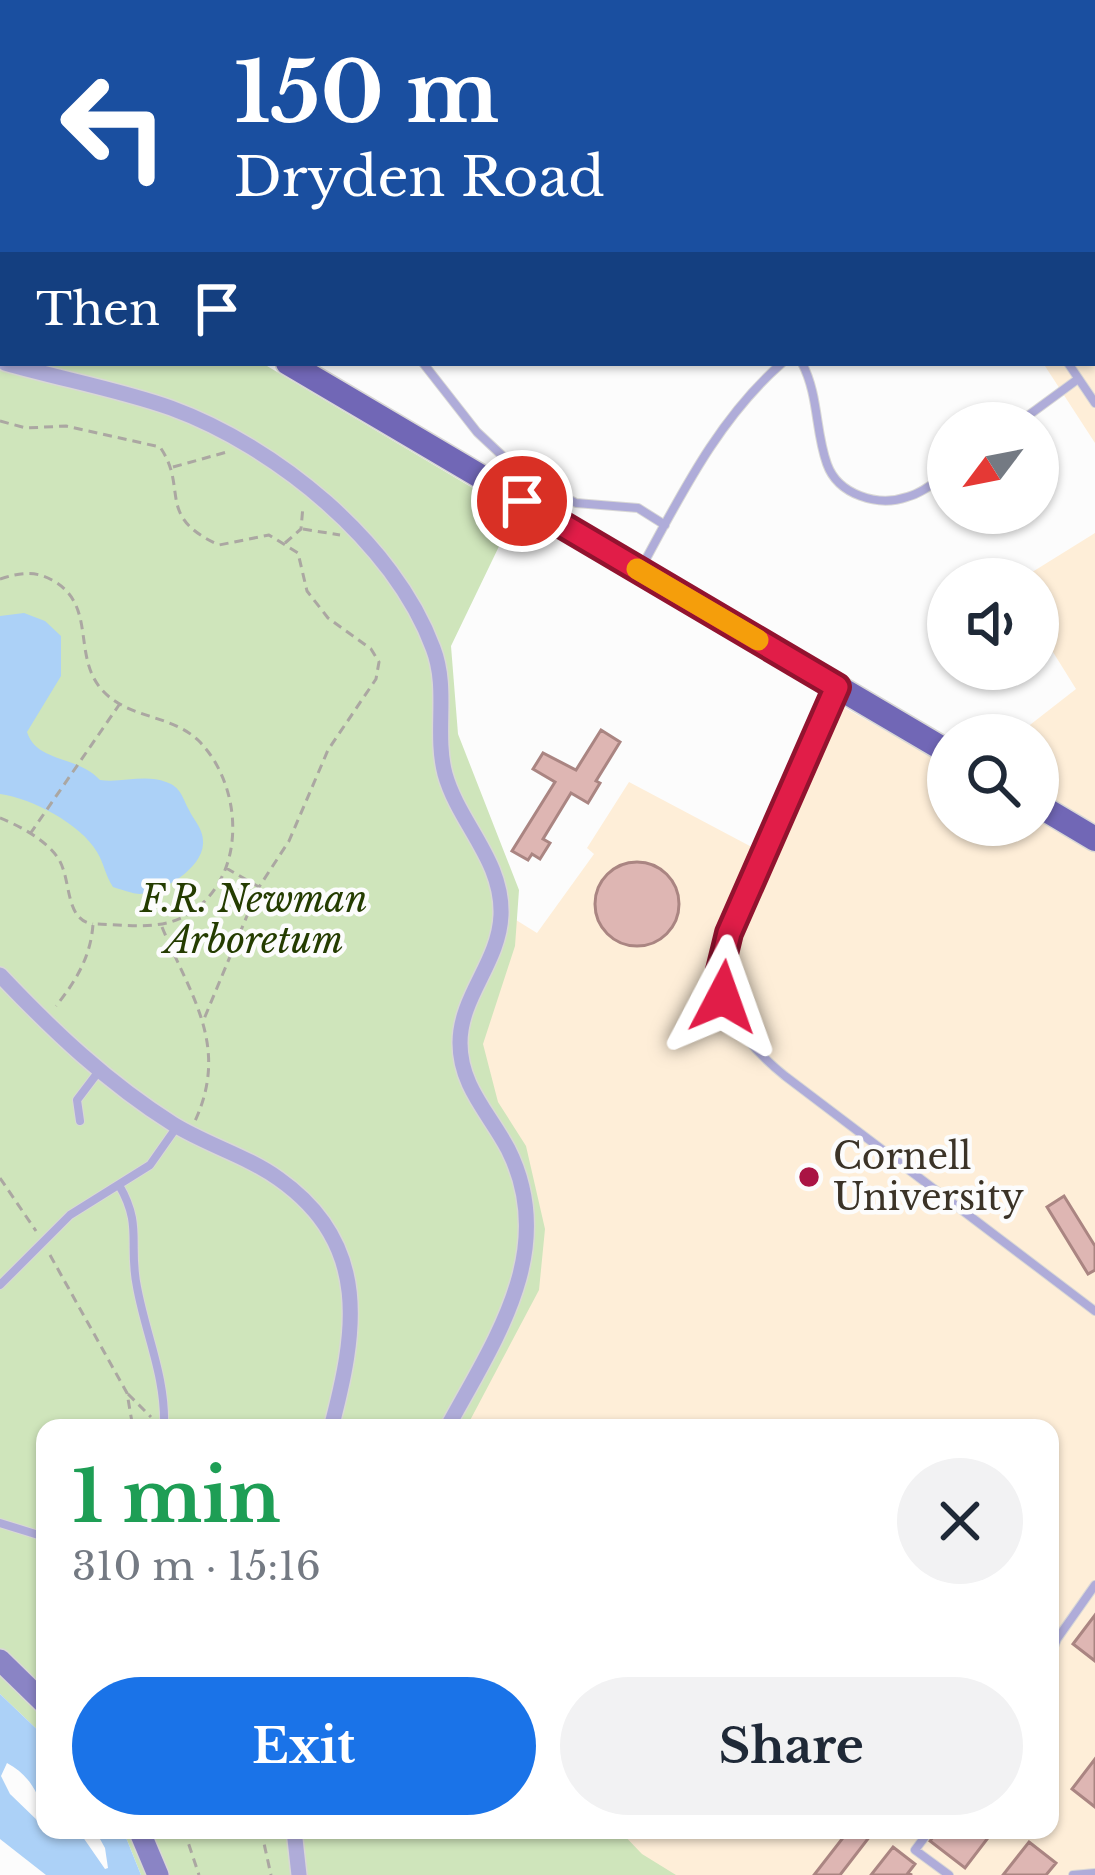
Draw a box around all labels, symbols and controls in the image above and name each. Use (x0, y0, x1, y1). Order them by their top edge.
text: 150 m (234, 41, 499, 145)
icon: left (36, 48, 192, 204)
text: Dryden Road (234, 144, 605, 211)
icon: arrive (184, 276, 250, 342)
text: Then (36, 281, 160, 337)
north arrow (927, 402, 1059, 534)
map controls (927, 402, 1059, 846)
pin (471, 450, 573, 552)
icon: arrive (489, 468, 555, 534)
button: sound (927, 558, 1059, 690)
button: search (927, 714, 1059, 846)
park label: F.R. Newman Arboretum (139, 877, 368, 963)
position arrow (660, 934, 786, 1060)
place label: Cornell University (833, 1134, 1024, 1220)
marker: Cornell University (796, 1164, 822, 1190)
text: 1 min (72, 1452, 281, 1541)
button: close (897, 1458, 1023, 1584)
text: 310 m · 15:16 (72, 1542, 321, 1591)
button: Exit (72, 1677, 536, 1815)
button: Share (560, 1677, 1023, 1815)

